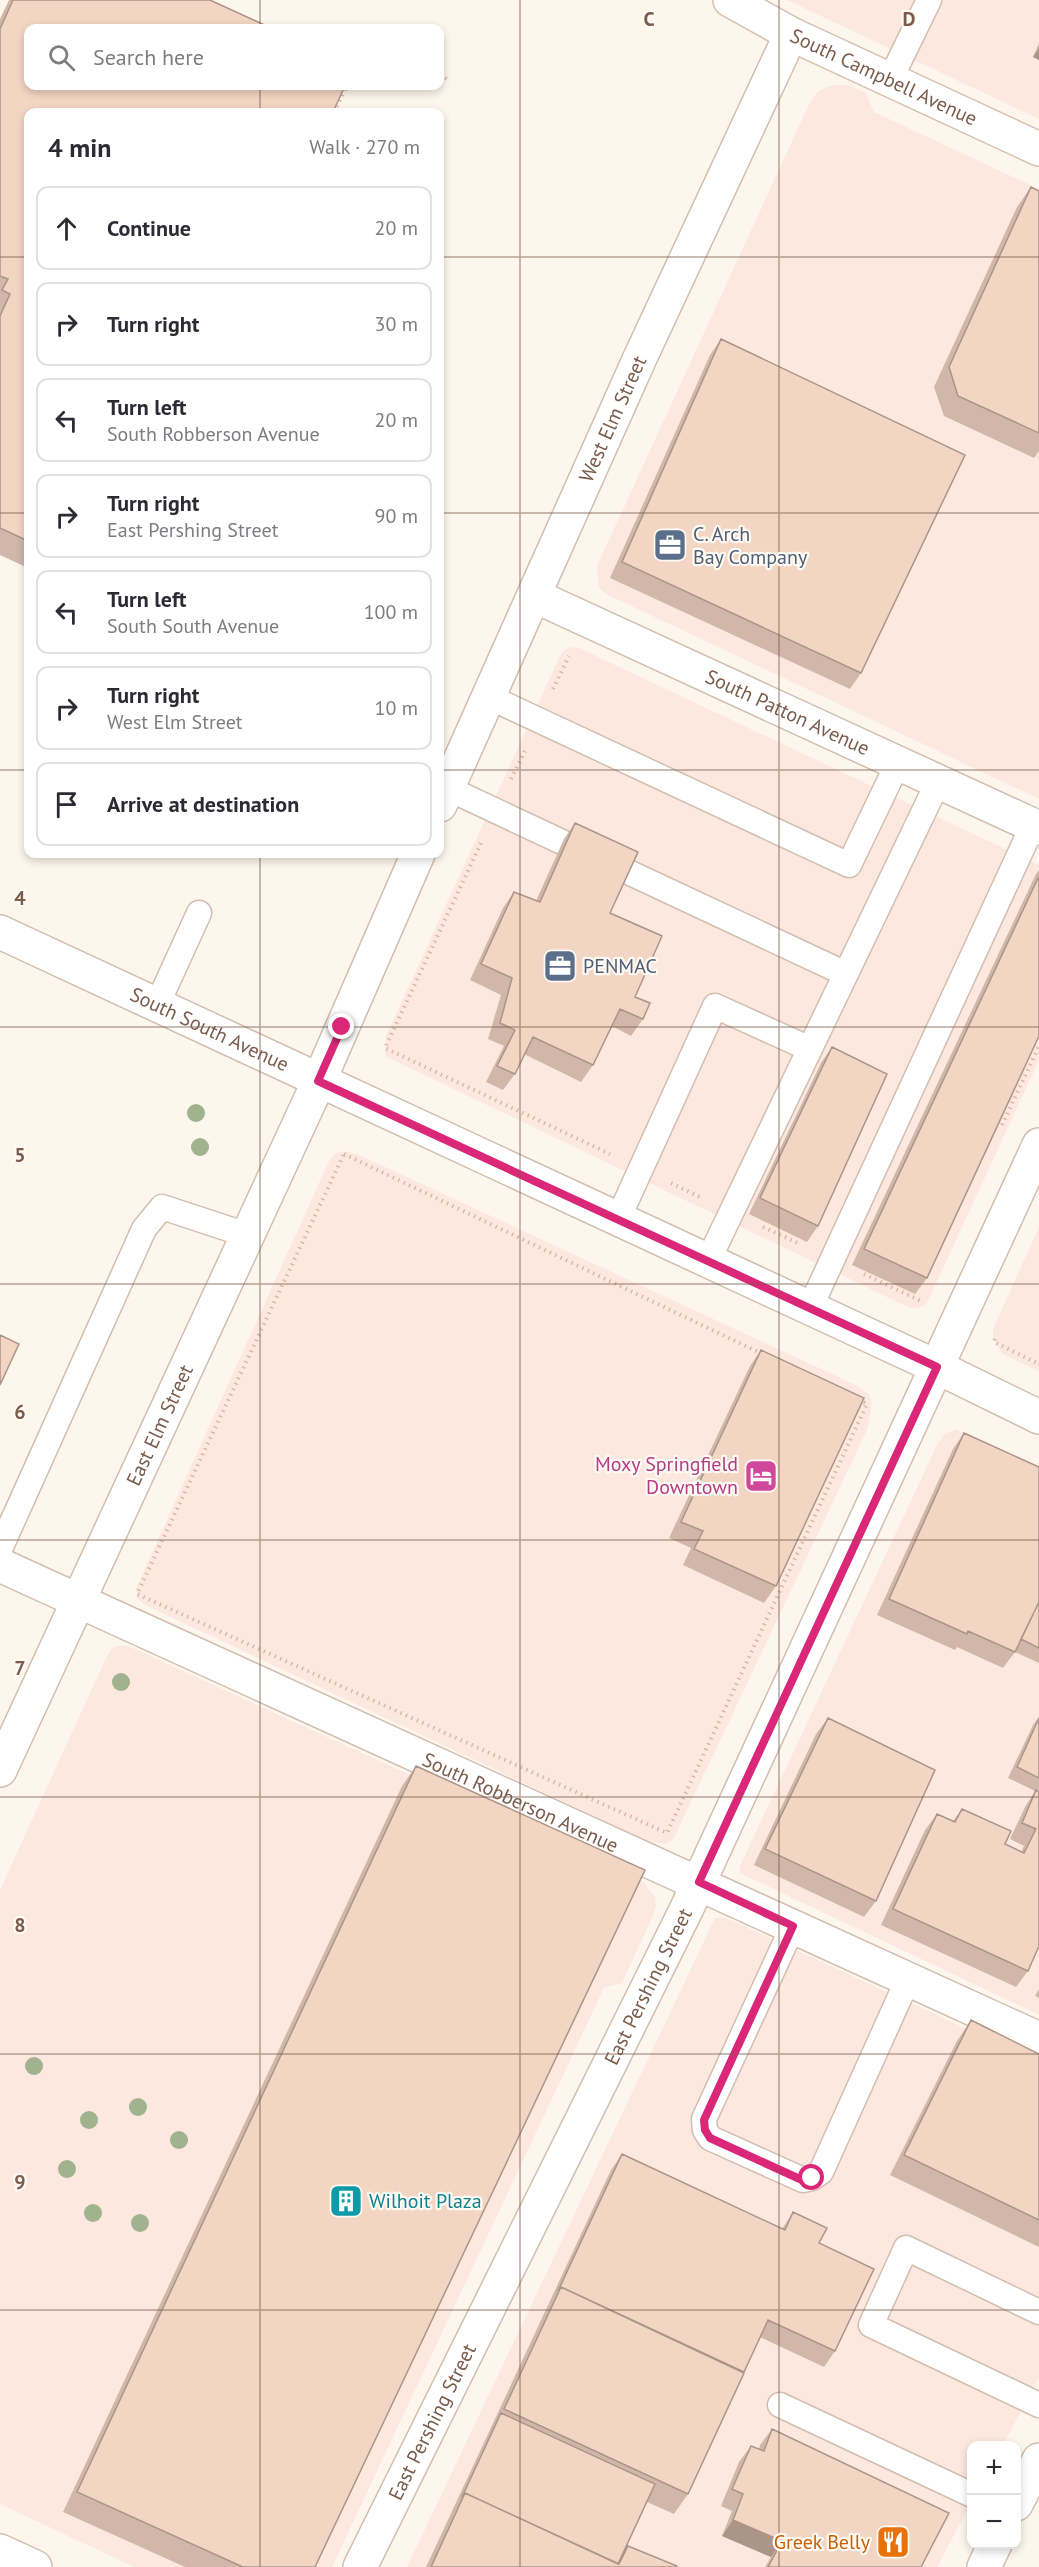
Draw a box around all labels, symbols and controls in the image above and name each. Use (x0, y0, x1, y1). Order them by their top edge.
text: C (643, 6, 655, 32)
text: D (903, 6, 916, 32)
street label: South Campbell Avenue (786, 22, 981, 132)
search box (24, 24, 444, 90)
icon: search (45, 41, 78, 74)
text: Search here (93, 43, 204, 71)
text: 4 min (48, 131, 111, 164)
text: Walk · 270 m (309, 134, 420, 160)
icon: ahead (50, 212, 83, 245)
text: Continue (107, 214, 191, 242)
text: 20 m (375, 215, 418, 241)
icon: right (50, 308, 83, 341)
text: Turn right (107, 310, 199, 338)
text: 30 m (375, 311, 418, 337)
street label: West Elm Street (573, 351, 652, 486)
text: Turn left (107, 393, 187, 421)
icon: left (50, 404, 83, 437)
text: 20 m (375, 407, 418, 433)
text: South Robberson Avenue (107, 421, 320, 447)
text: Turn right (107, 489, 199, 517)
icon: right (50, 500, 83, 533)
text: 90 m (375, 503, 418, 529)
text: East Pershing Street (107, 517, 278, 543)
place label: C. Arch Bay Company (693, 521, 808, 570)
office icon: C. Arch Bay Company (652, 527, 688, 563)
text: Turn left (107, 585, 187, 613)
icon: left (50, 596, 83, 629)
text: 100 m (364, 599, 418, 625)
text: South South Avenue (107, 613, 279, 639)
street label: South Patton Avenue (701, 663, 874, 761)
text: Turn right (107, 681, 199, 709)
icon: right (50, 692, 83, 725)
text: 10 m (375, 695, 418, 721)
text: West Elm Street (107, 709, 243, 735)
icon: arrive (50, 788, 83, 821)
text: Arrive at destination (107, 790, 299, 818)
text: 4 (14, 885, 26, 911)
office icon: PENMAC (542, 948, 578, 984)
place label: PENMAC (583, 953, 657, 979)
street label: South South Avenue (126, 981, 293, 1077)
route end (328, 1013, 354, 1039)
text: 5 (14, 1142, 26, 1168)
street label: East Elm Street (120, 1360, 199, 1490)
text: 6 (14, 1399, 26, 1425)
place label: Moxy Springfield Downtown (595, 1451, 738, 1500)
hotel icon: Moxy Springfield Downtown (743, 1458, 779, 1494)
text: 7 (14, 1655, 26, 1681)
street label: South Robberson Avenue (418, 1746, 623, 1858)
street label: East Pershing Street (598, 1904, 698, 2069)
text: 8 (14, 1912, 26, 1938)
route start (798, 2164, 824, 2190)
text: 9 (14, 2169, 26, 2195)
building icon: Wilhoit Plaza (328, 2183, 364, 2219)
place label: Wilhoit Plaza (369, 2188, 482, 2214)
street label: East Pershing Street (382, 2339, 482, 2505)
map controls (967, 2441, 1021, 2549)
button: + (967, 2441, 1021, 2495)
button: − (967, 2495, 1021, 2549)
restaurant icon: Greek Belly (875, 2524, 911, 2560)
place label: Greek Belly (774, 2529, 871, 2555)

